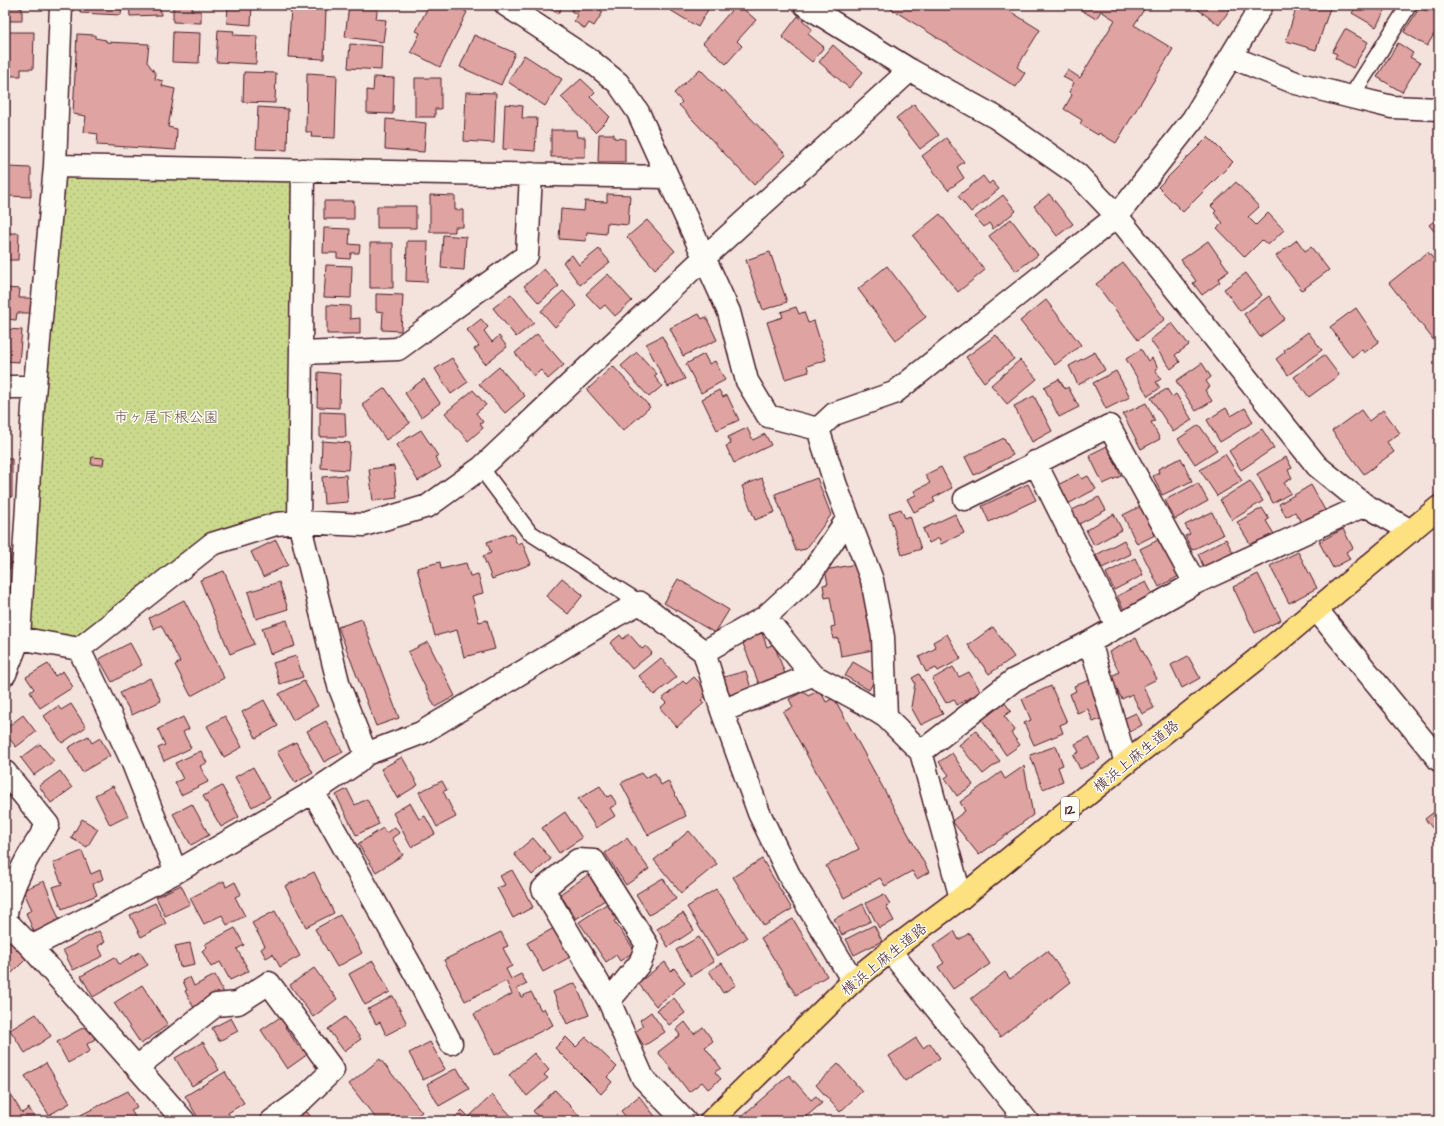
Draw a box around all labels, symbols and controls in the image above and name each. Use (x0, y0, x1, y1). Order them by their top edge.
park label: 市ヶ尾下根公園 (113, 407, 219, 428)
street label: 横浜上麻生道路 (1089, 715, 1184, 798)
road number: 12 (1061, 797, 1079, 821)
street label: 横浜上麻生道路 (837, 918, 932, 1001)

